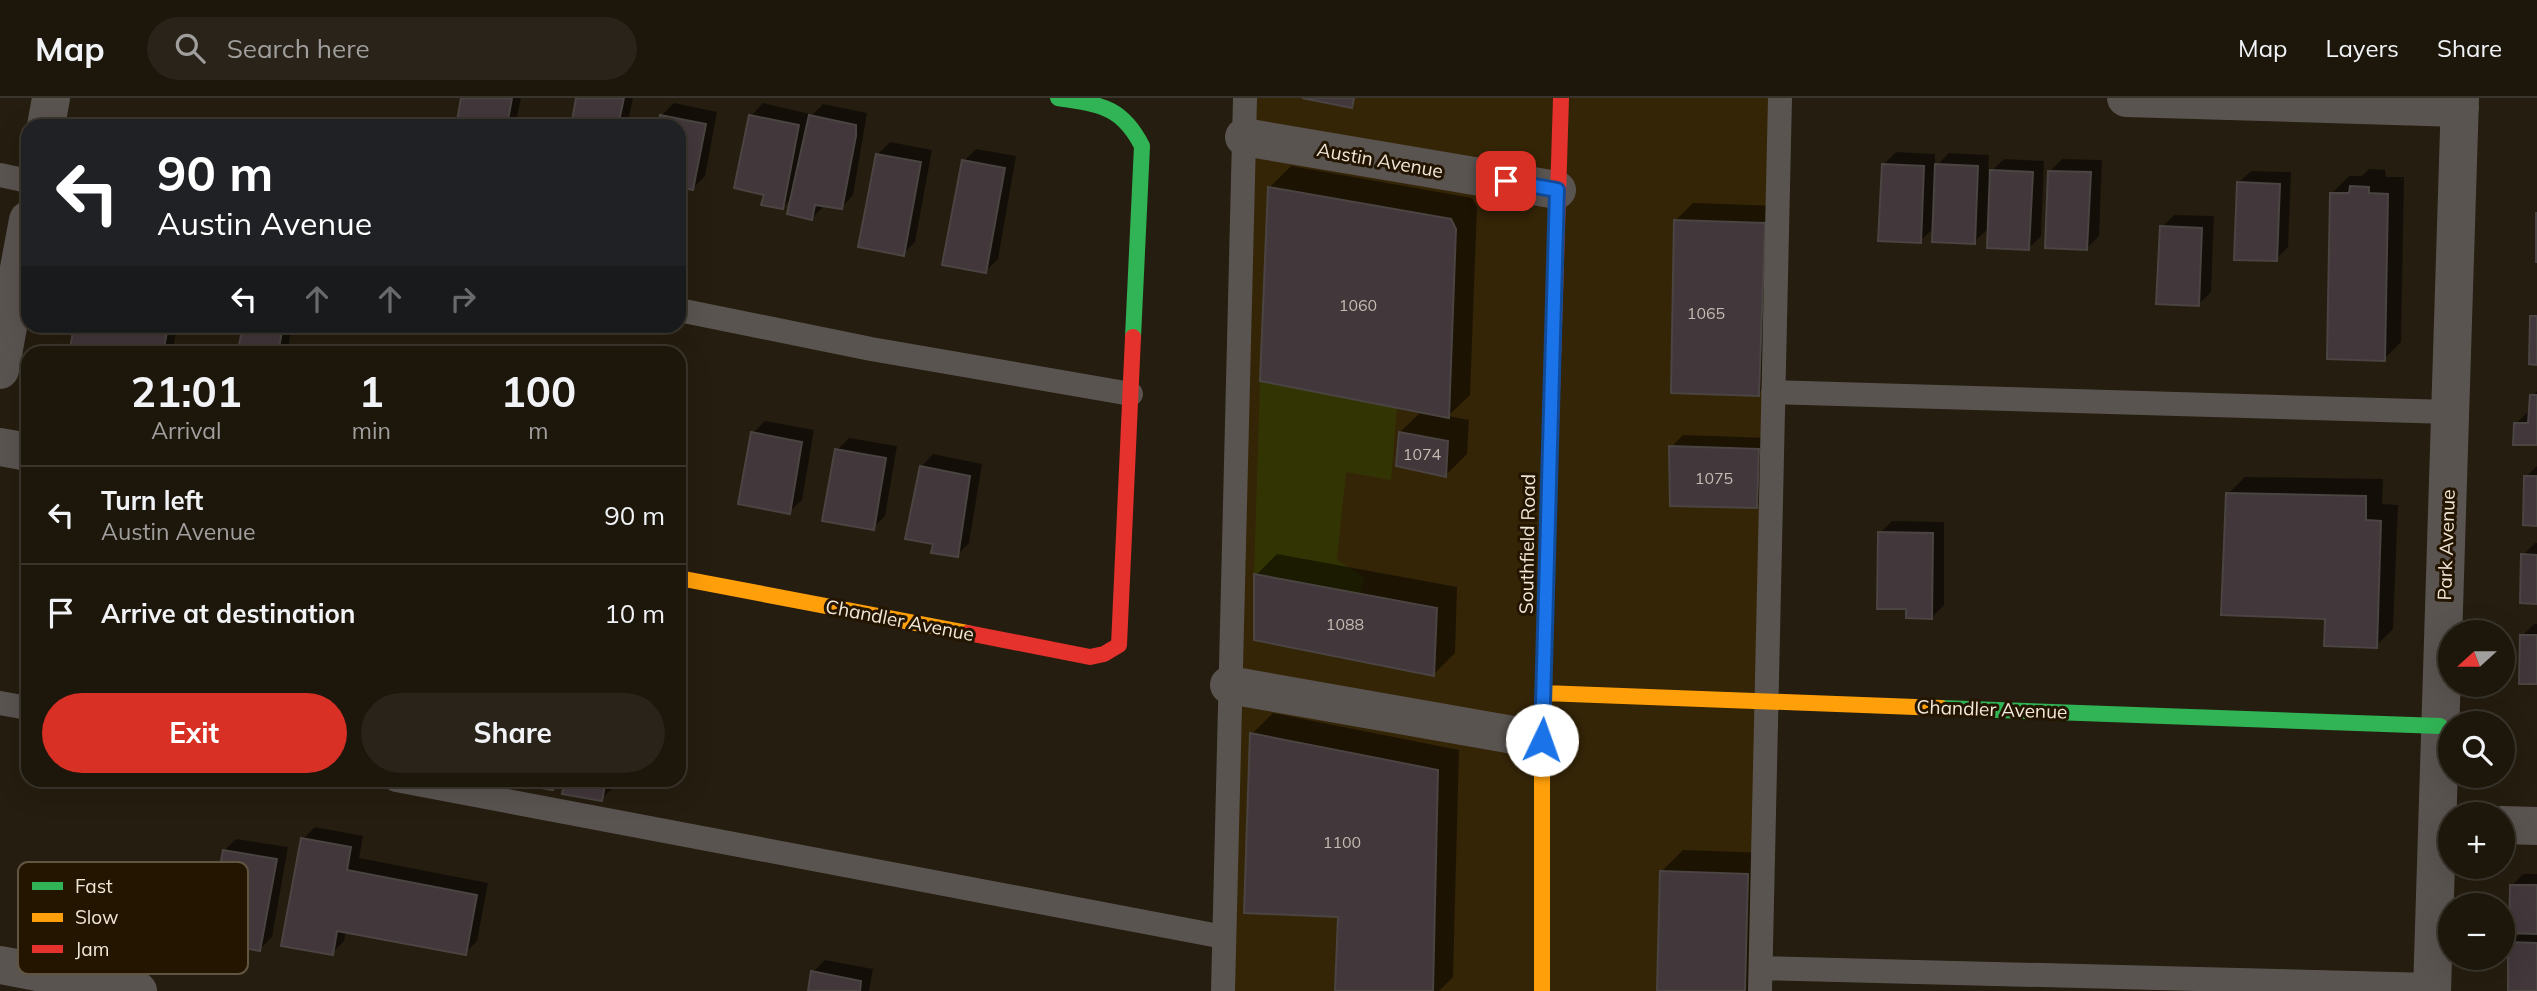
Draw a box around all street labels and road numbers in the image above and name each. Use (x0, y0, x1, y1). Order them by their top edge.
street label: Austin Avenue (1315, 137, 1445, 183)
street label: Southfield Road (1514, 474, 1540, 614)
street label: Park Avenue (2432, 489, 2460, 601)
street label: Chandler Avenue (824, 594, 976, 646)
street label: Chandler Avenue (1916, 694, 2068, 724)

